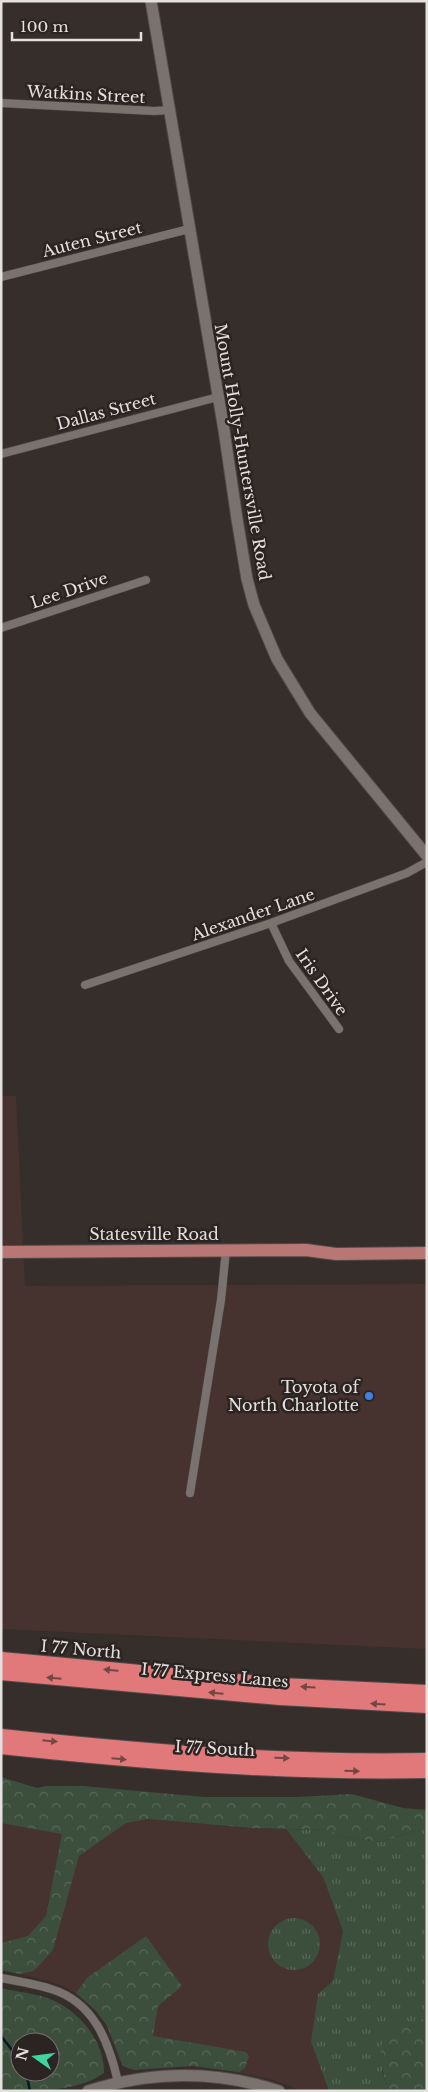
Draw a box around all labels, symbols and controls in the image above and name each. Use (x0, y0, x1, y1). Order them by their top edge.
scale bar (12, 10, 141, 42)
text: 100 m (20, 17, 69, 36)
street label: Watkins Street (25, 81, 146, 107)
street label: Auten Street (39, 217, 144, 261)
street label: Mount Holly-Huntersville Road (211, 322, 275, 582)
street label: Dallas Street (54, 388, 158, 434)
street label: Lee Drive (28, 567, 110, 613)
street label: Alexander Lane (188, 884, 317, 945)
street label: Iris Drive (292, 945, 352, 1019)
street label: Statesville Road (89, 1224, 219, 1244)
place label: Toyota of North Charlotte (228, 1377, 361, 1415)
marker: Toyota of North Charlotte (363, 1390, 375, 1402)
street label: I 77 North (40, 1636, 122, 1662)
street label: I 77 Express Lanes (141, 1659, 289, 1691)
one-way arrow (103, 1666, 119, 1674)
one-way arrow (46, 1673, 62, 1681)
one-way arrow (300, 1682, 316, 1690)
one-way arrow (208, 1689, 224, 1697)
one-way arrow (370, 1700, 386, 1708)
street label: I 77 South (174, 1736, 256, 1760)
one-way arrow (42, 1737, 58, 1745)
one-way arrow (112, 1755, 128, 1763)
one-way arrow (274, 1755, 290, 1763)
one-way arrow (344, 1767, 360, 1775)
north arrow (10, 2032, 60, 2082)
text: N (12, 2045, 33, 2062)

